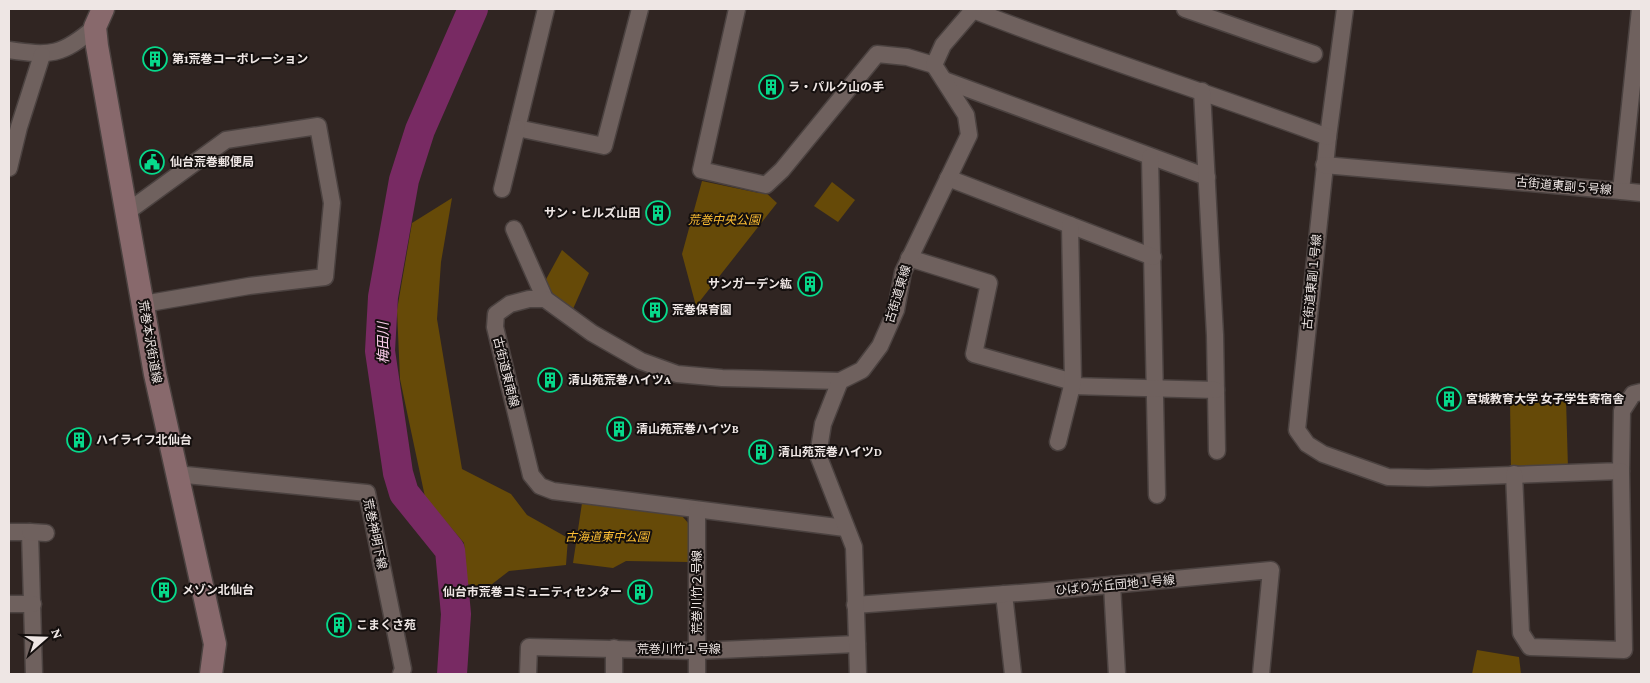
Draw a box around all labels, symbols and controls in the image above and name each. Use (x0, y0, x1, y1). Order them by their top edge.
building icon: 第1荒巻コーポレーション (142, 46, 168, 72)
place label: 第1荒巻コーポレーション (172, 52, 308, 66)
building icon: ラ・パルク山の手 (758, 74, 784, 100)
place label: ラ・パルク山の手 (788, 80, 884, 94)
public building icon: 仙台荒巻郵便局 (139, 149, 165, 175)
place label: 仙台荒巻郵便局 (170, 155, 254, 169)
street label: 古街道東副５号線 (1516, 175, 1612, 197)
building icon: サン・ヒルズ山田 (645, 200, 671, 226)
place label: サン・ヒルズ山田 (544, 206, 640, 220)
park label: 荒巻中央公園 (688, 213, 762, 227)
street label: 古街道東副１号線 (1300, 234, 1324, 330)
street label: 古街道東線 (883, 263, 913, 325)
building icon: サンガーデン紘 (797, 271, 823, 297)
place label: サンガーデン紘 (708, 277, 792, 291)
building icon: 荒巻保育園 (642, 297, 668, 323)
street label: 荒巻本沢街道線 (136, 299, 164, 385)
place label: 荒巻保育園 (672, 303, 732, 317)
water label: 梅田川 (375, 320, 391, 364)
street label: 古街道東南線 (490, 335, 522, 409)
building icon: 清山苑荒巻ハイツA (537, 367, 563, 393)
place label: 清山苑荒巻ハイツA (568, 373, 672, 387)
building icon: 宮城教育大学 女子学生寄宿舎 (1436, 386, 1462, 412)
place label: 宮城教育大学 女子学生寄宿舎 (1466, 392, 1624, 406)
building icon: 清山苑荒巻ハイツB (606, 416, 632, 442)
place label: 清山苑荒巻ハイツB (636, 422, 739, 436)
building icon: ハイライフ北仙台 (66, 427, 92, 453)
place label: ハイライフ北仙台 (96, 433, 192, 447)
building icon: 清山苑荒巻ハイツD (748, 439, 774, 465)
place label: 清山苑荒巻ハイツD (778, 445, 882, 459)
street label: 荒巻神明下線 (361, 497, 389, 571)
park label: 古海道東中公園 (565, 530, 651, 544)
street label: 荒巻川竹２号線 (690, 550, 704, 634)
street label: ひばりが丘団地１号線 (1055, 573, 1175, 597)
building icon: メゾン北仙台 (151, 577, 177, 603)
building icon: 仙台市荒巻コミュニティセンター (627, 579, 653, 605)
place label: メゾン北仙台 (182, 583, 254, 597)
place label: 仙台市荒巻コミュニティセンター (443, 585, 622, 599)
building icon: こまくさ苑 (326, 612, 352, 638)
north arrow (20, 613, 70, 663)
place label: こまくさ苑 (356, 618, 416, 632)
text: N (48, 626, 67, 641)
street label: 荒巻川竹１号線 (637, 642, 721, 656)

